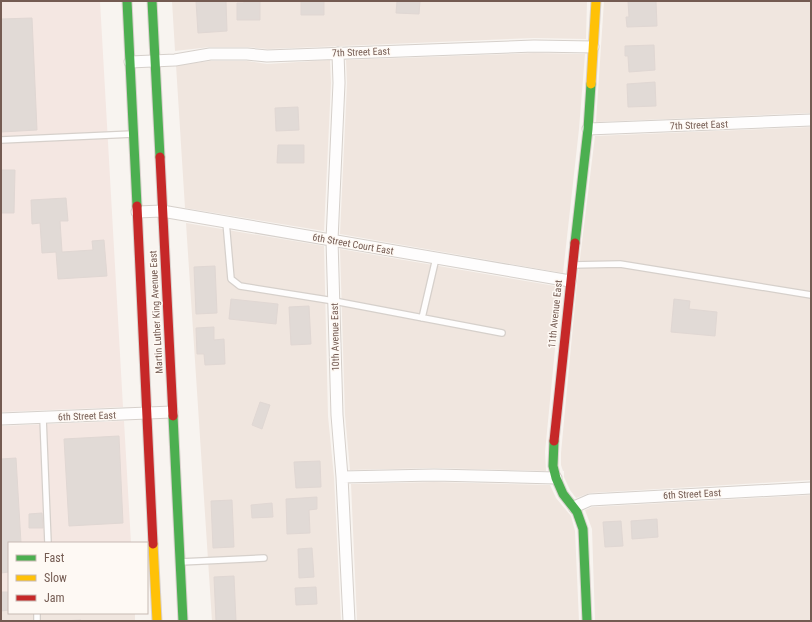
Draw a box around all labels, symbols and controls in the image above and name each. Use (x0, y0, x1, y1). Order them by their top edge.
street label: 7th Street East (332, 45, 390, 59)
street label: 7th Street East (670, 118, 728, 132)
street label: 6th Street Court East (312, 231, 394, 257)
street label: Martin Luther King Avenue East (147, 250, 165, 374)
street label: 11th Avenue East (546, 279, 564, 349)
street label: 10th Avenue East (329, 303, 341, 371)
street label: 6th Street East (58, 409, 116, 423)
street label: 6th Street East (663, 487, 721, 501)
legend (8, 542, 148, 614)
text: Fast (44, 551, 65, 565)
text: Slow (44, 571, 67, 585)
text: Jam (44, 591, 65, 605)

